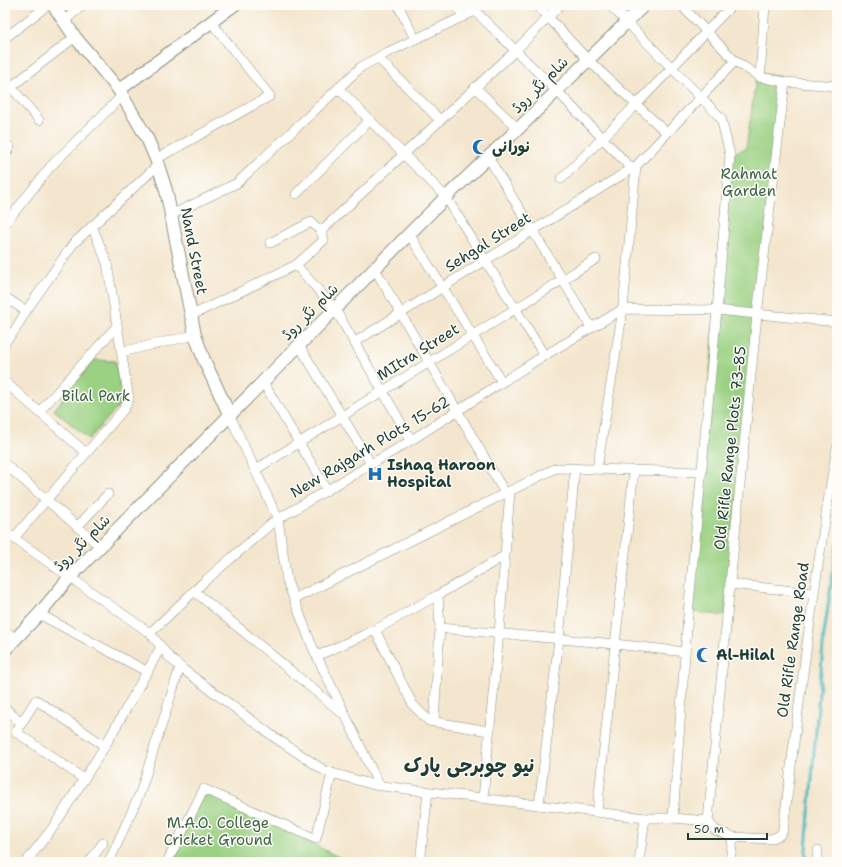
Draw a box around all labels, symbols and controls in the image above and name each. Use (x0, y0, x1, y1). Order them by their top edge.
street label: شام نگر روڈ (507, 52, 573, 118)
place label: نورانی (492, 137, 531, 157)
mosque icon: نورانی (471, 138, 489, 156)
park label: Rahmat Garden (720, 164, 778, 201)
street label: Nand Street (176, 206, 212, 296)
street label: Sehgal Street (441, 208, 535, 276)
street label: شام نگر روڈ (277, 279, 343, 345)
street label: MItra Street (373, 319, 463, 385)
street label: Old Rifle Range Plots 73-85 (709, 345, 751, 551)
park label: Bilal Park (62, 386, 130, 406)
street label: New Rajgarh Plots 15-62 (287, 391, 453, 503)
place label: Ishaq Haroon Hospital (387, 455, 496, 492)
hospital icon: Ishaq Haroon Hospital (366, 465, 384, 483)
street label: شام نگر روڈ (49, 510, 115, 576)
street label: Old Rifle Range Road (772, 561, 814, 719)
place label: Al-Hilal (716, 645, 775, 665)
mosque icon: Al-Hilal (695, 646, 713, 664)
district label: نیو چوبرجی پارک (404, 753, 534, 778)
park label: M.A.O. College Cricket Ground (164, 813, 273, 850)
scale bar (688, 815, 767, 841)
text: 50 m (694, 821, 724, 837)

